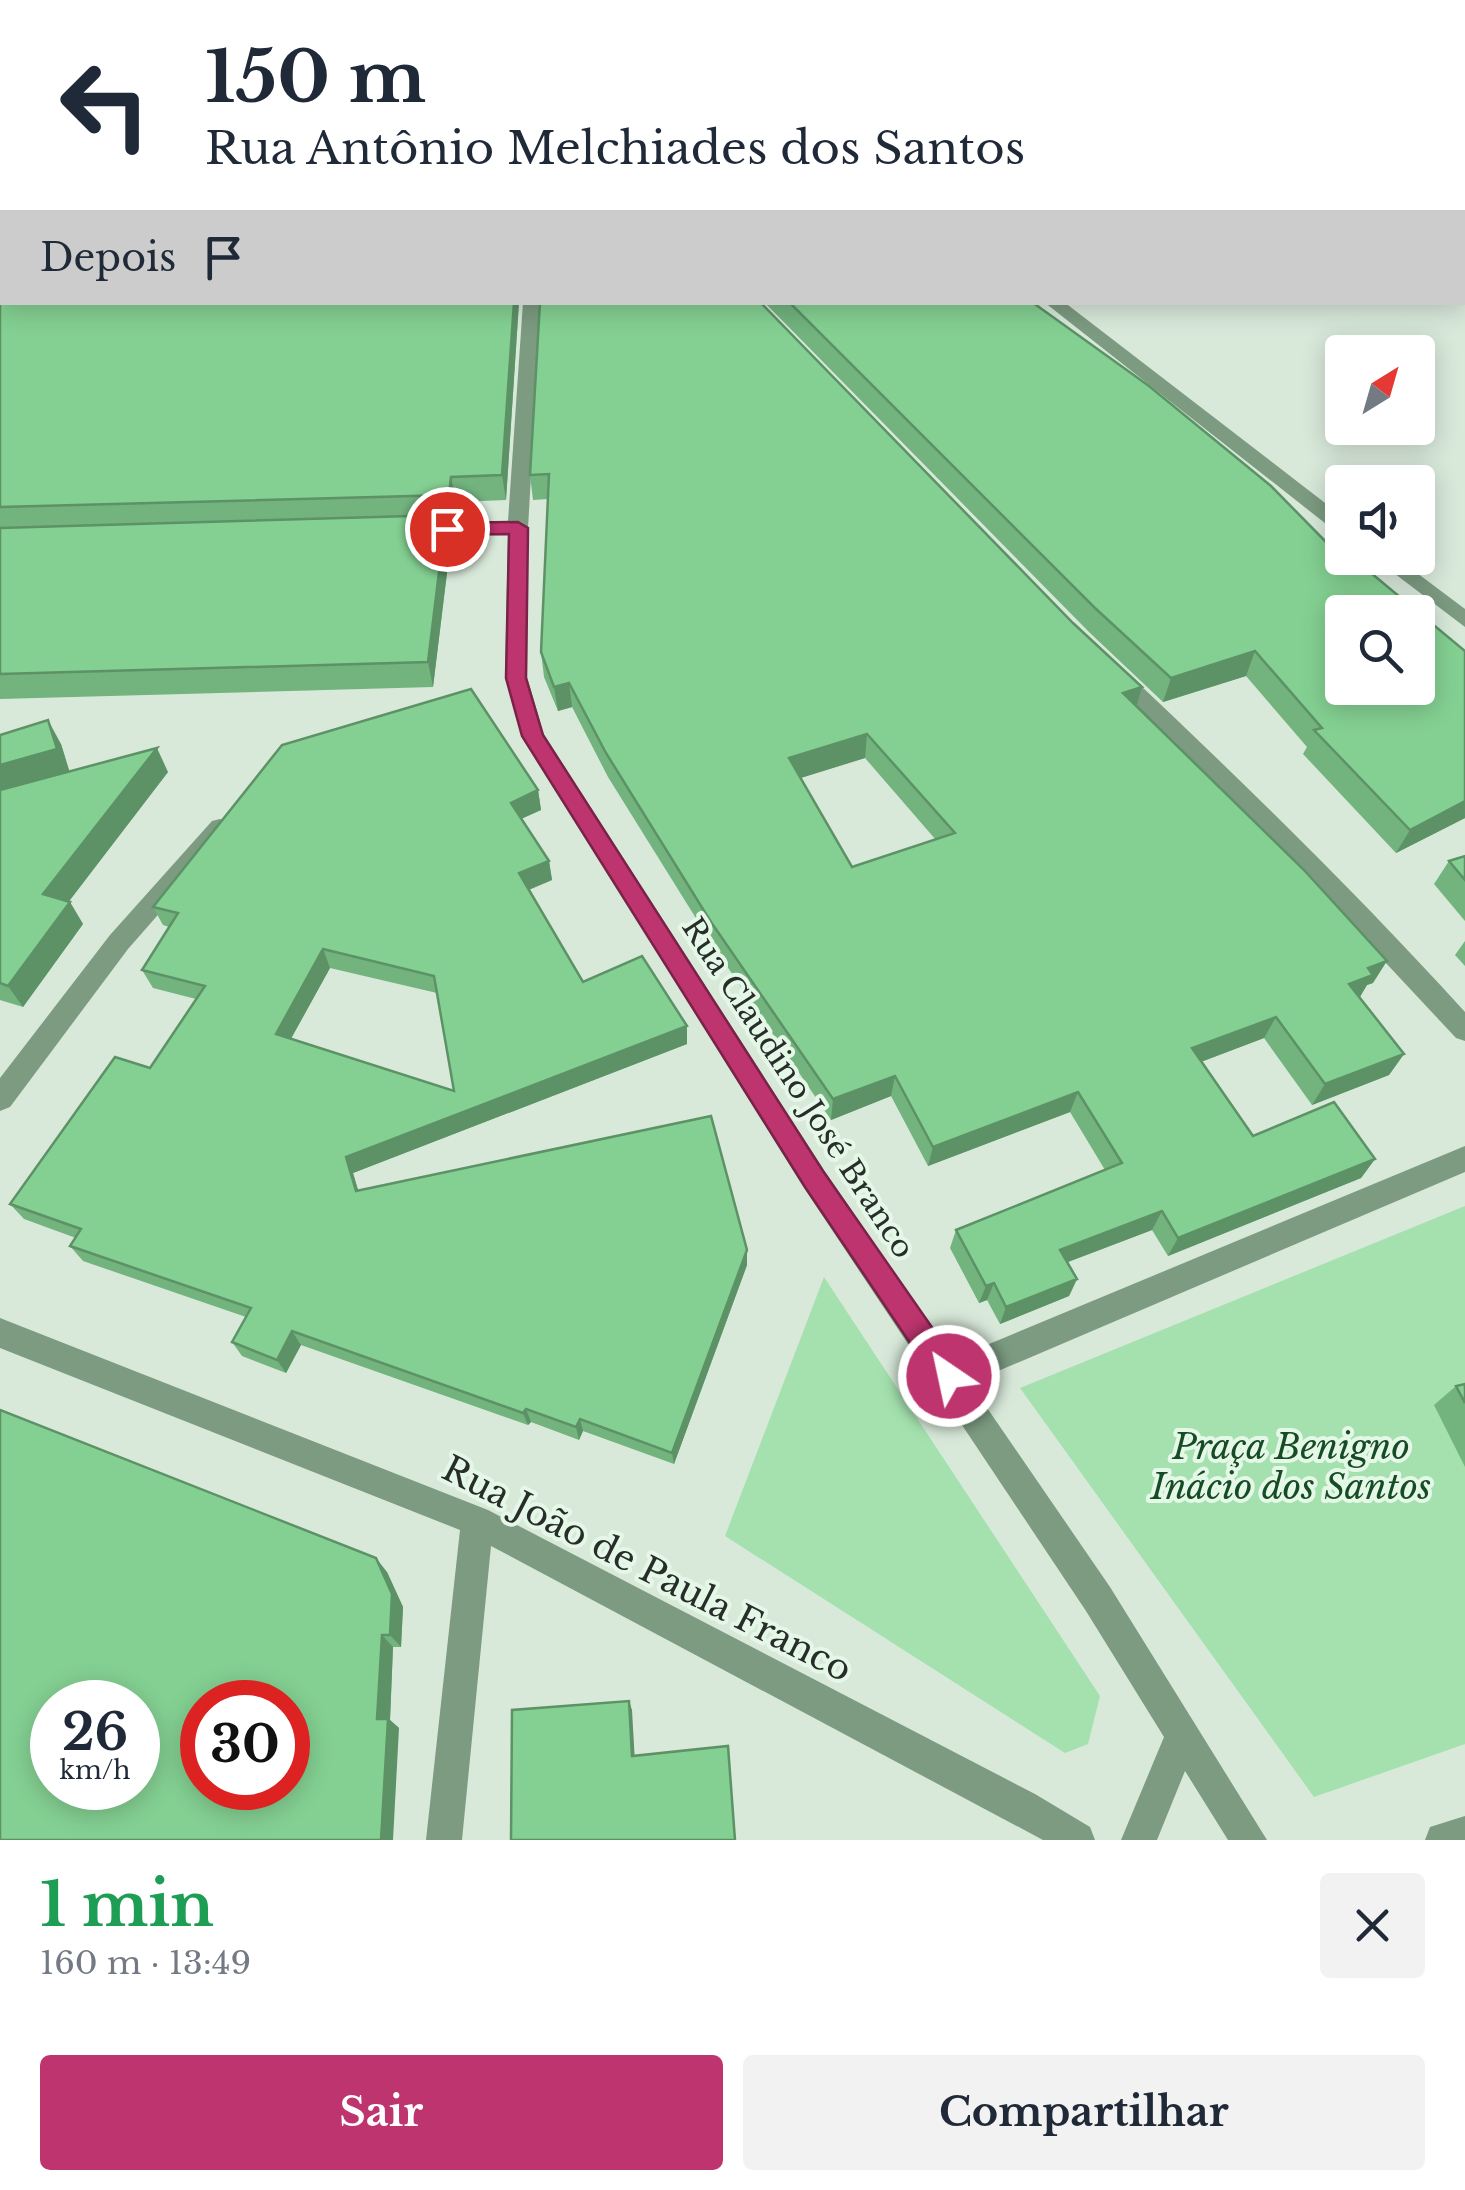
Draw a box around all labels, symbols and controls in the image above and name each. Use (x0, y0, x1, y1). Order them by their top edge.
text: 150 m (205, 34, 426, 121)
icon: left (40, 40, 170, 170)
text: Rua Antônio Melchiades dos Santos (205, 120, 1025, 176)
icon: arrive (196, 230, 251, 285)
text: Depois (40, 234, 176, 281)
north arrow (1325, 335, 1435, 445)
map controls (1325, 335, 1435, 705)
button: sound (1325, 465, 1435, 575)
pin (405, 487, 490, 572)
icon: arrive (420, 502, 475, 557)
button: search (1325, 595, 1435, 705)
street label: Rua Claudino José Branco (674, 910, 923, 1265)
position arrow (897, 1324, 1001, 1428)
park label: Praça Benigno Inácio dos Santos (1150, 1425, 1431, 1508)
street label: Rua João de Paula Franco (435, 1446, 859, 1691)
speed limit sign: 30 (180, 1680, 310, 1810)
text: 26 (62, 1701, 128, 1764)
text: km/h (60, 1755, 130, 1786)
text: 1 min (40, 1868, 214, 1942)
button: close (1320, 1873, 1425, 1978)
text: 160 m · 13:49 (40, 1943, 251, 1983)
button: Sair (40, 2055, 723, 2170)
button: Compartilhar (743, 2055, 1425, 2170)

